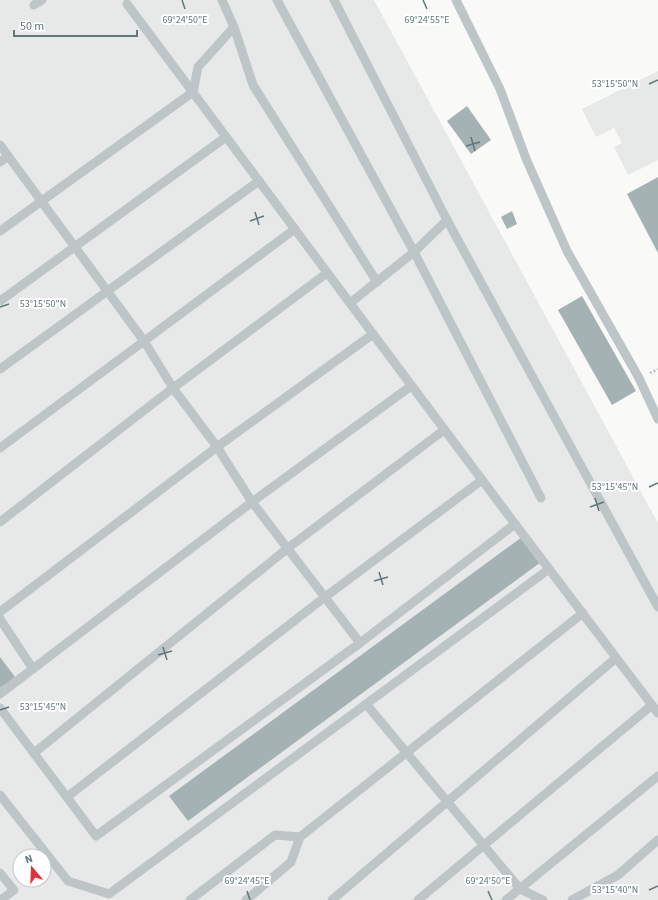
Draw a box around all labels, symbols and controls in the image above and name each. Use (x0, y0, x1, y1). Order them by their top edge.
scale bar (14, 12, 137, 38)
text: 69°24'50"E (162, 13, 208, 27)
text: 69°24'55"E (404, 13, 450, 27)
text: 50 m (20, 18, 44, 35)
text: 53°15'50"N (592, 77, 638, 91)
text: 53°15'50"N (20, 297, 66, 311)
text: 53°15'45"N (592, 480, 638, 494)
text: 53°15'45"N (20, 700, 66, 714)
north arrow (12, 848, 52, 888)
text: N (23, 851, 35, 867)
text: 69°24'45"E (224, 874, 270, 888)
text: 69°24'50"E (465, 874, 511, 888)
text: 53°15'40"N (592, 883, 638, 897)

